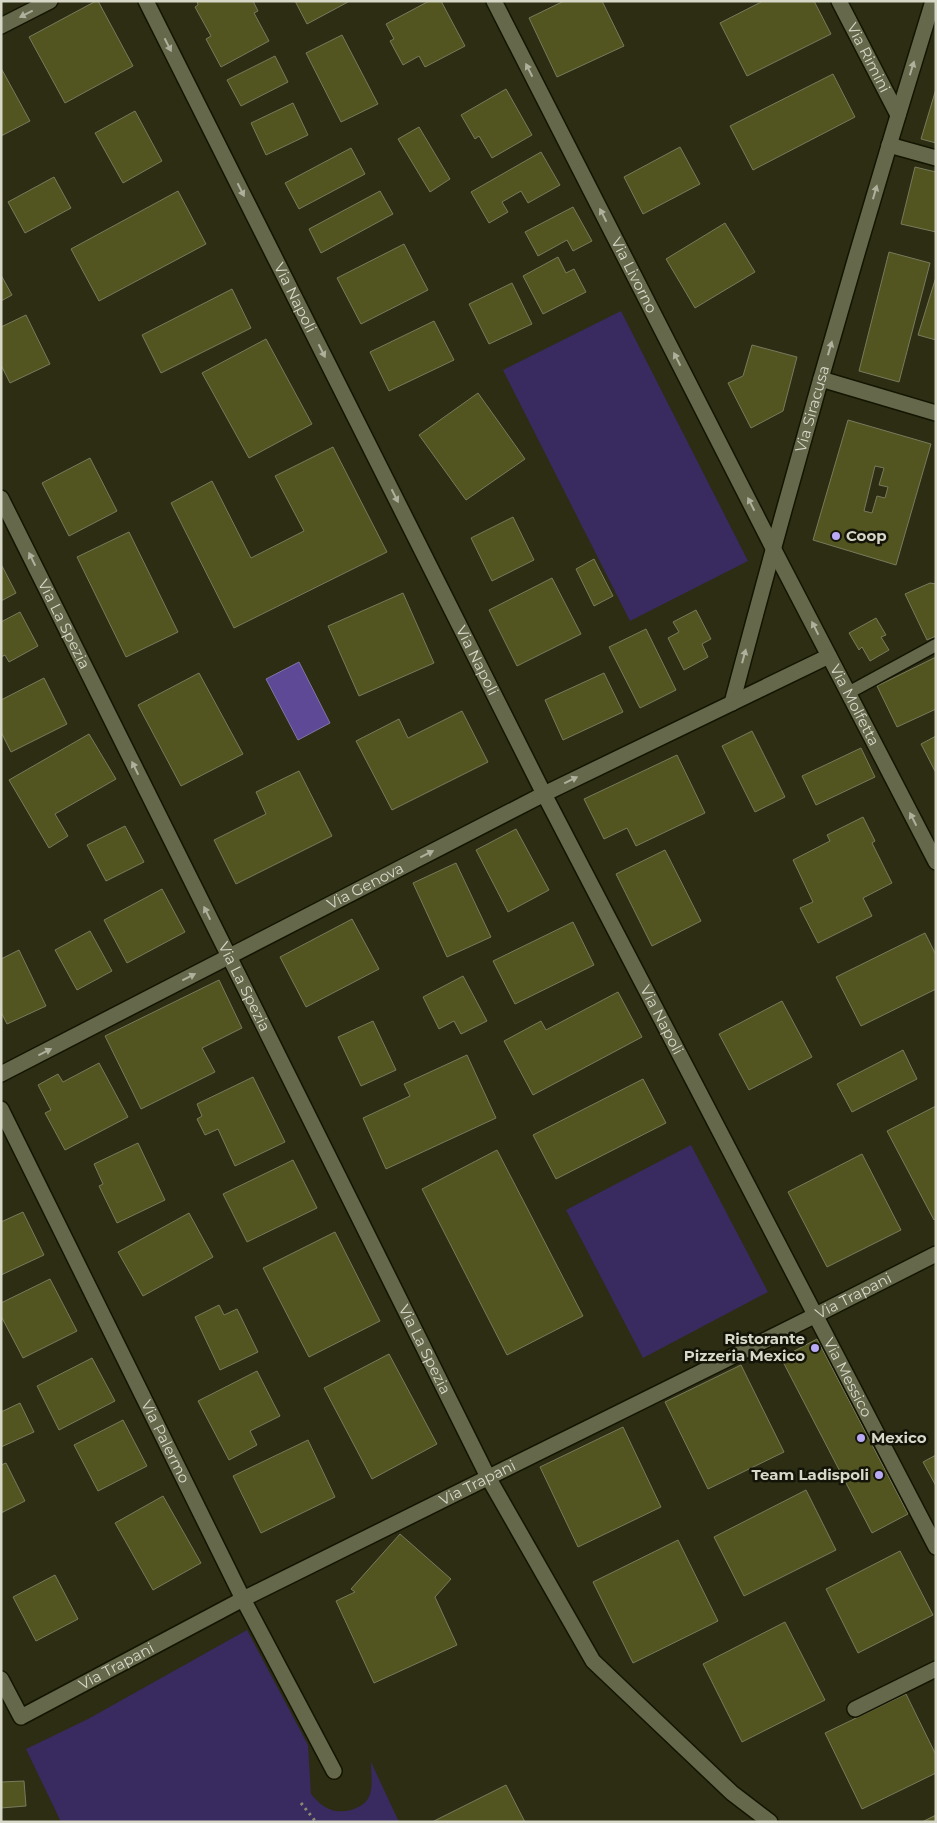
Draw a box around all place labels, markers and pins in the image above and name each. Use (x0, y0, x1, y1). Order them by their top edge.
place label: Coop (846, 526, 887, 545)
marker: Coop (830, 530, 842, 542)
place label: Ristorante Pizzeria Mexico (684, 1329, 805, 1365)
marker: Ristorante Pizzeria Mexico (809, 1342, 821, 1354)
place label: Mexico (871, 1428, 927, 1447)
marker: Mexico (855, 1432, 867, 1444)
place label: Team Ladispoli (752, 1465, 869, 1484)
marker: Team Ladispoli (873, 1469, 885, 1481)

